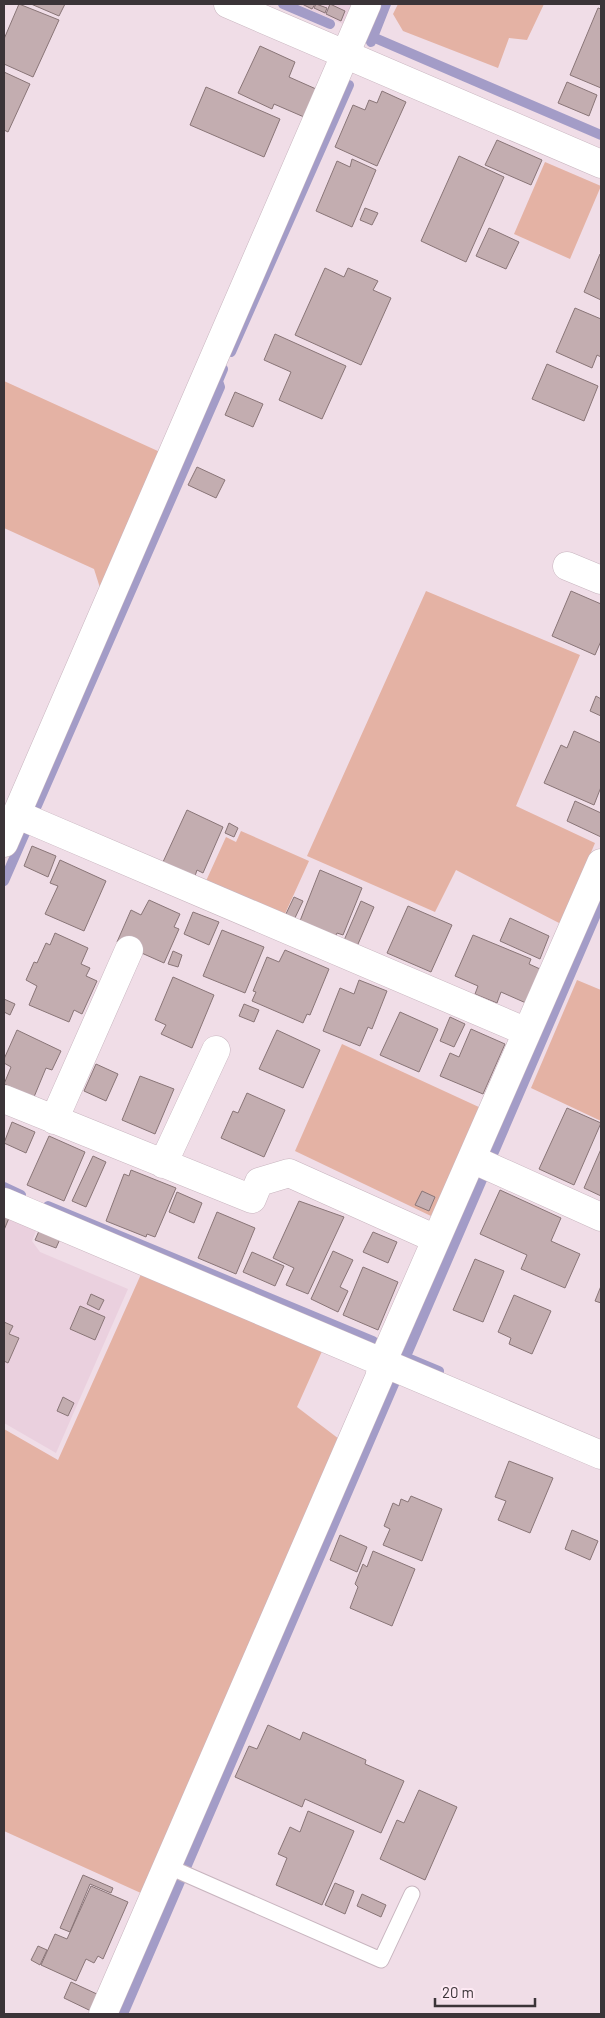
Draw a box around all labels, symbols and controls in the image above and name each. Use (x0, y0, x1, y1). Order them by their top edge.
scale bar (435, 1976, 535, 2008)
text: 20 m (442, 1983, 474, 2001)

